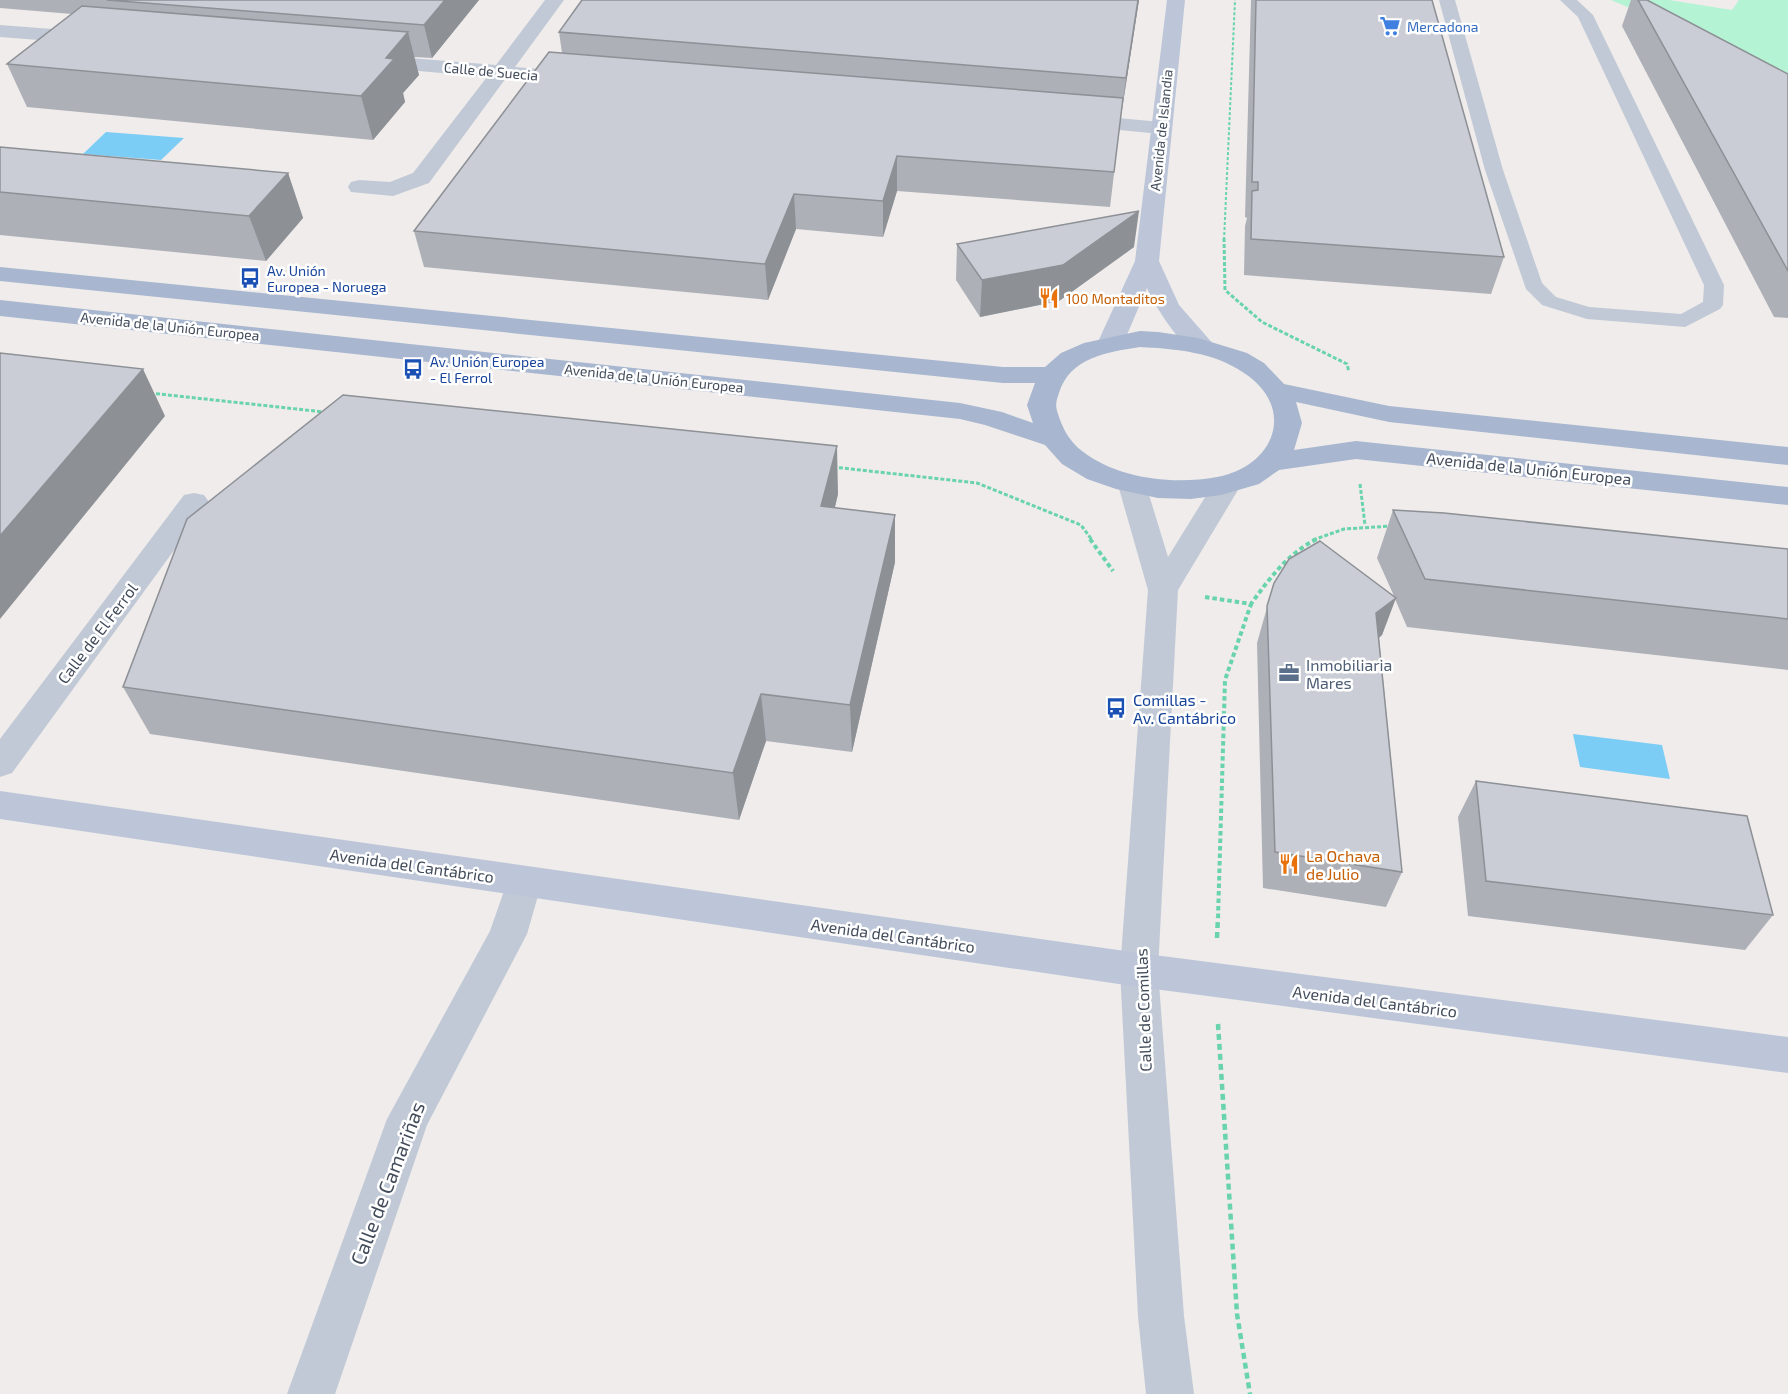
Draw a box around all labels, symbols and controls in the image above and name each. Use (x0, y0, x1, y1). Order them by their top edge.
supermarket icon: Mercadona (1378, 14, 1402, 38)
place label: Mercadona (1407, 18, 1479, 35)
street label: Calle de Suecia (443, 58, 539, 84)
street label: Avenida de Islandia (1146, 68, 1176, 192)
place label: Av. Unión Europea - Noruega (267, 262, 386, 295)
bus stop icon: Av. Unión Europea - Noruega (238, 266, 262, 290)
restaurant icon: 100 Montaditos (1037, 286, 1061, 310)
place label: 100 Montaditos (1066, 290, 1165, 307)
street label: Avenida de la Unión Europea (80, 308, 260, 344)
place label: Av. Unión Europea - El Ferrol (430, 353, 544, 386)
bus stop icon: Av. Unión Europea - El Ferrol (401, 357, 425, 381)
street label: Avenida de la Unión Europea (564, 360, 744, 396)
street label: Avenida de la Unión Europea (1426, 448, 1632, 488)
street label: Calle de El Ferrol (53, 579, 141, 687)
place label: Inmobiliaria Mares (1306, 655, 1392, 692)
office icon: Inmobiliaria Mares (1277, 661, 1301, 685)
place label: Comillas - Av. Cantábrico (1133, 690, 1236, 727)
bus stop icon: Comillas - Av. Cantábrico (1104, 696, 1128, 720)
street label: Avenida del Cantábrico (329, 844, 495, 886)
place label: La Ochava de Julio (1306, 846, 1380, 883)
restaurant icon: La Ochava de Julio (1277, 852, 1301, 876)
street label: Avenida del Cantábrico (810, 914, 976, 956)
street label: Calle de Comillas (1131, 948, 1155, 1072)
street label: Avenida del Cantábrico (1292, 981, 1458, 1021)
street label: Calle de Camariñas (345, 1098, 429, 1268)

